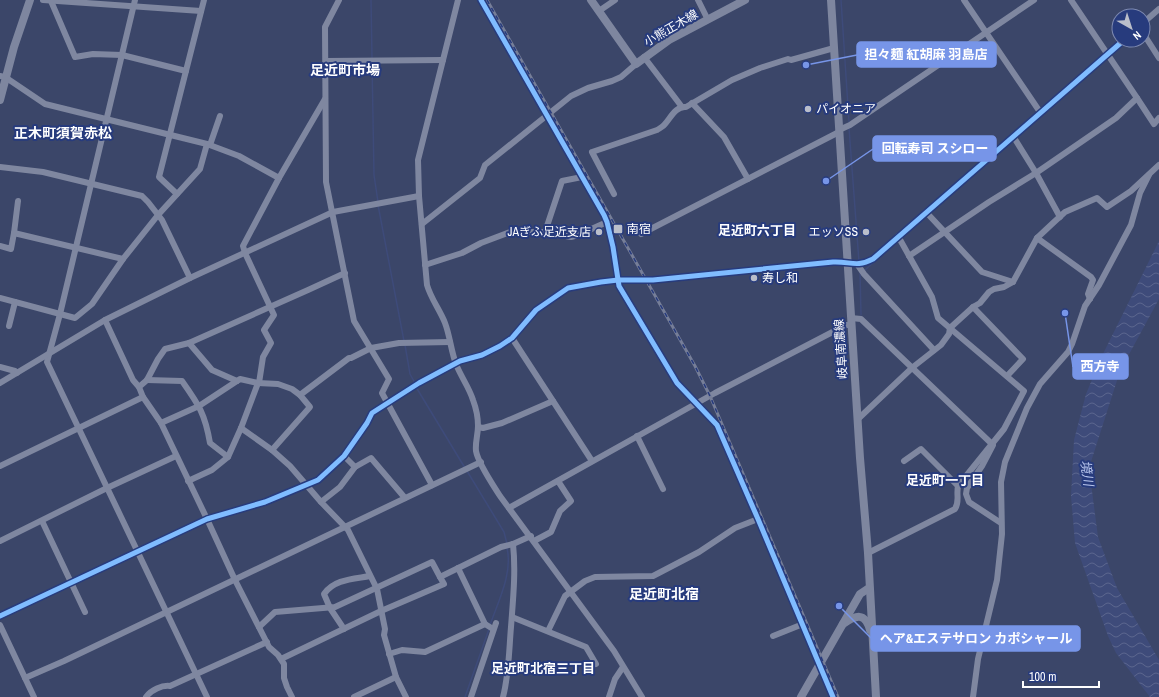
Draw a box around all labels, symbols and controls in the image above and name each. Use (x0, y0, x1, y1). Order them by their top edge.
street label: 小熊正木線 (641, 6, 701, 50)
north arrow (1111, 8, 1151, 48)
text: N (1130, 28, 1144, 43)
callout: 担々麺 紅胡麻 羽島店 (857, 42, 996, 67)
text: 担々麺 紅胡麻 羽島店 (865, 46, 987, 63)
district label: 足近町市場 (310, 61, 380, 79)
place label: パイオニア (816, 101, 876, 117)
marker: パイオニア (803, 104, 813, 114)
district label: 正木町須賀赤松 (14, 124, 112, 142)
callout: 回転寿司 スシロー (873, 136, 996, 161)
text: 回転寿司 スシロー (882, 140, 988, 157)
place label: 南宿 (627, 221, 651, 237)
district label: 足近町六丁目 (718, 222, 796, 239)
marker: 南宿 (612, 223, 624, 235)
place label: JAぎふ足近支店 (508, 224, 591, 240)
place label: エッソSS (809, 224, 858, 240)
marker: JAぎふ足近支店 (594, 227, 604, 237)
marker: エッソSS (861, 227, 871, 237)
place label: 寿し和 (762, 270, 798, 286)
marker: 寿し和 (749, 273, 759, 283)
street label: 岐阜南濃線 (831, 319, 851, 379)
callout: 西方寺 (1073, 354, 1128, 379)
text: 西方寺 (1080, 358, 1120, 375)
water label: 境川 (1077, 459, 1098, 489)
district label: 足近町一丁目 (906, 472, 984, 489)
district label: 足近町北宿 (629, 585, 699, 603)
callout: ヘア&エステサロン カポシャール (871, 626, 1080, 651)
text: ヘア&エステサロン カポシャール (880, 630, 1072, 647)
district label: 足近町北宿三丁目 (491, 660, 595, 677)
scale bar (1023, 663, 1099, 689)
text: 100 m (1029, 669, 1056, 685)

